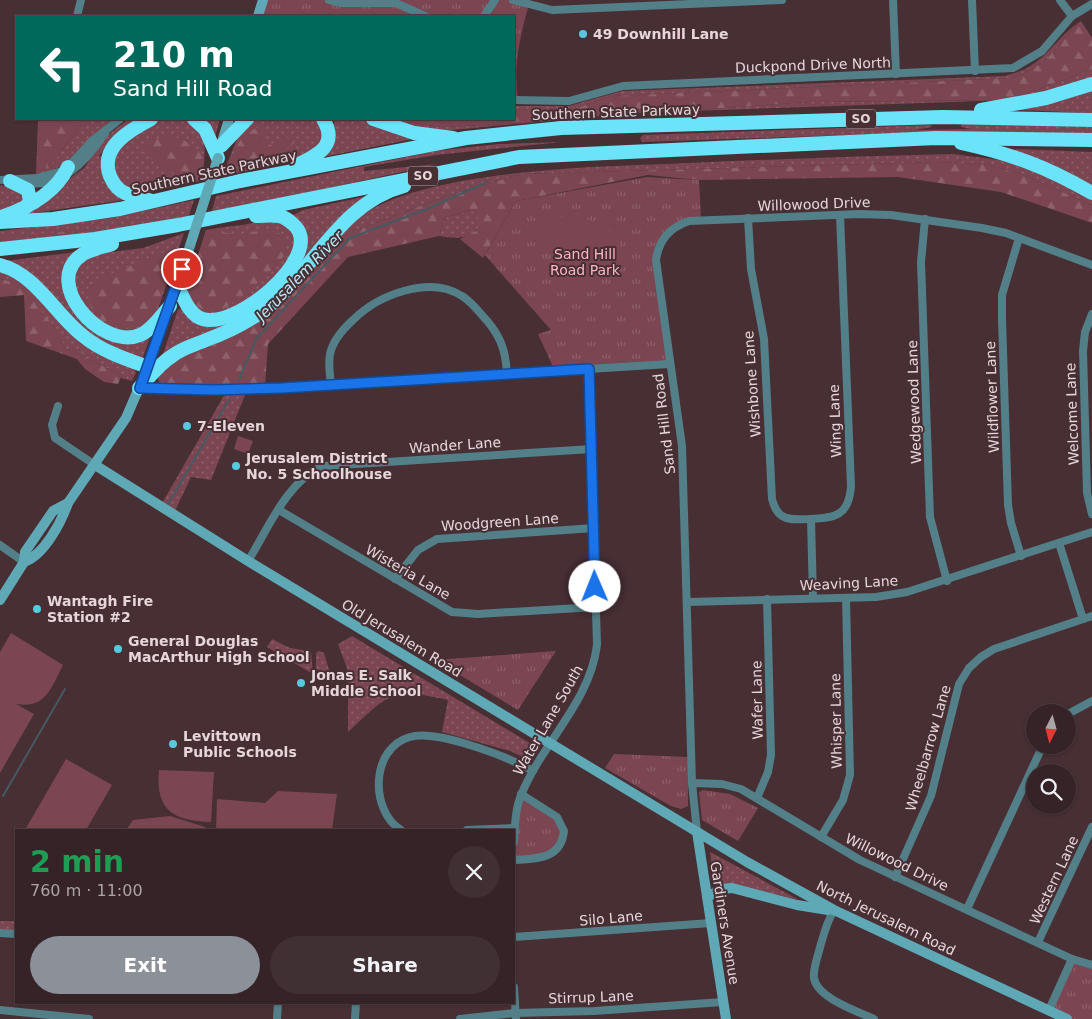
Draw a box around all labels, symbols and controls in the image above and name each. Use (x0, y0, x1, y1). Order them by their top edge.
place label: 49 Downhill Lane (593, 26, 729, 42)
marker: 49 Downhill Lane (577, 28, 589, 40)
icon: left (30, 35, 95, 100)
text: 210 m (113, 35, 235, 75)
street label: Duckpond Drive North (735, 54, 891, 76)
text: Sand Hill Road (113, 76, 272, 101)
street label: Southern State Parkway (532, 101, 700, 123)
road number: SO (846, 110, 876, 128)
street label: Southern State Parkway (130, 147, 298, 197)
road number: SO (408, 167, 438, 186)
street label: Willowood Drive (757, 194, 871, 214)
water label: Jerusalem River (250, 227, 348, 327)
park label: Sand Hill Road Park (550, 246, 621, 278)
pin (161, 248, 203, 290)
icon: arrive (168, 255, 196, 283)
street label: Wishbone Lane (740, 330, 764, 438)
street label: Wedgewood Lane (904, 340, 924, 464)
street label: Wildflower Lane (982, 341, 1002, 453)
street label: Welcome Lane (1062, 363, 1082, 465)
street label: Sand Hill Road (650, 373, 678, 475)
street label: Wing Lane (826, 384, 844, 458)
place label: 7-Eleven (197, 418, 265, 434)
marker: 7-Eleven (181, 420, 193, 432)
street label: Wander Lane (409, 434, 501, 456)
place label: Jerusalem District No. 5 Schoolhouse (245, 450, 392, 482)
marker: Jerusalem District No. 5 Schoolhouse (230, 460, 242, 472)
street label: Woodgreen Lane (441, 510, 559, 534)
street label: Wisteria Lane (363, 541, 453, 603)
position arrow (568, 560, 620, 612)
street label: Weaving Lane (799, 572, 899, 594)
place label: Wantagh Fire Station #2 (47, 593, 153, 625)
street label: Old Jerusalem Road (339, 596, 465, 680)
marker: Wantagh Fire Station #2 (31, 603, 43, 615)
place label: General Douglas MacArthur High School (128, 633, 310, 665)
marker: General Douglas MacArthur High School (112, 643, 124, 655)
street label: Wafer Lane (748, 660, 766, 740)
street label: Water Lane South (510, 662, 586, 778)
place label: Jonas E. Salk Middle School (310, 667, 421, 699)
street label: Whisper Lane (827, 673, 845, 769)
marker: Jonas E. Salk Middle School (295, 677, 307, 689)
street label: Wheelbarrow Lane (902, 683, 954, 813)
north arrow (1026, 704, 1076, 754)
map controls (1026, 704, 1076, 814)
place label: Levittown Public Schools (183, 728, 297, 760)
marker: Levittown Public Schools (167, 738, 179, 750)
button: search (1026, 764, 1076, 814)
street label: Willowood Drive (843, 830, 951, 894)
street label: Western Lane (1027, 833, 1081, 927)
text: 2 min (30, 844, 124, 879)
button: close (448, 846, 500, 898)
street label: Gardiners Avenue (707, 860, 743, 986)
street label: North Jerusalem Road (814, 877, 958, 959)
text: 760 m · 11:00 (30, 881, 143, 900)
street label: Silo Lane (579, 907, 643, 929)
button: Exit (30, 936, 260, 994)
button: Share (270, 936, 500, 994)
street label: Stirrup Lane (548, 988, 634, 1006)

